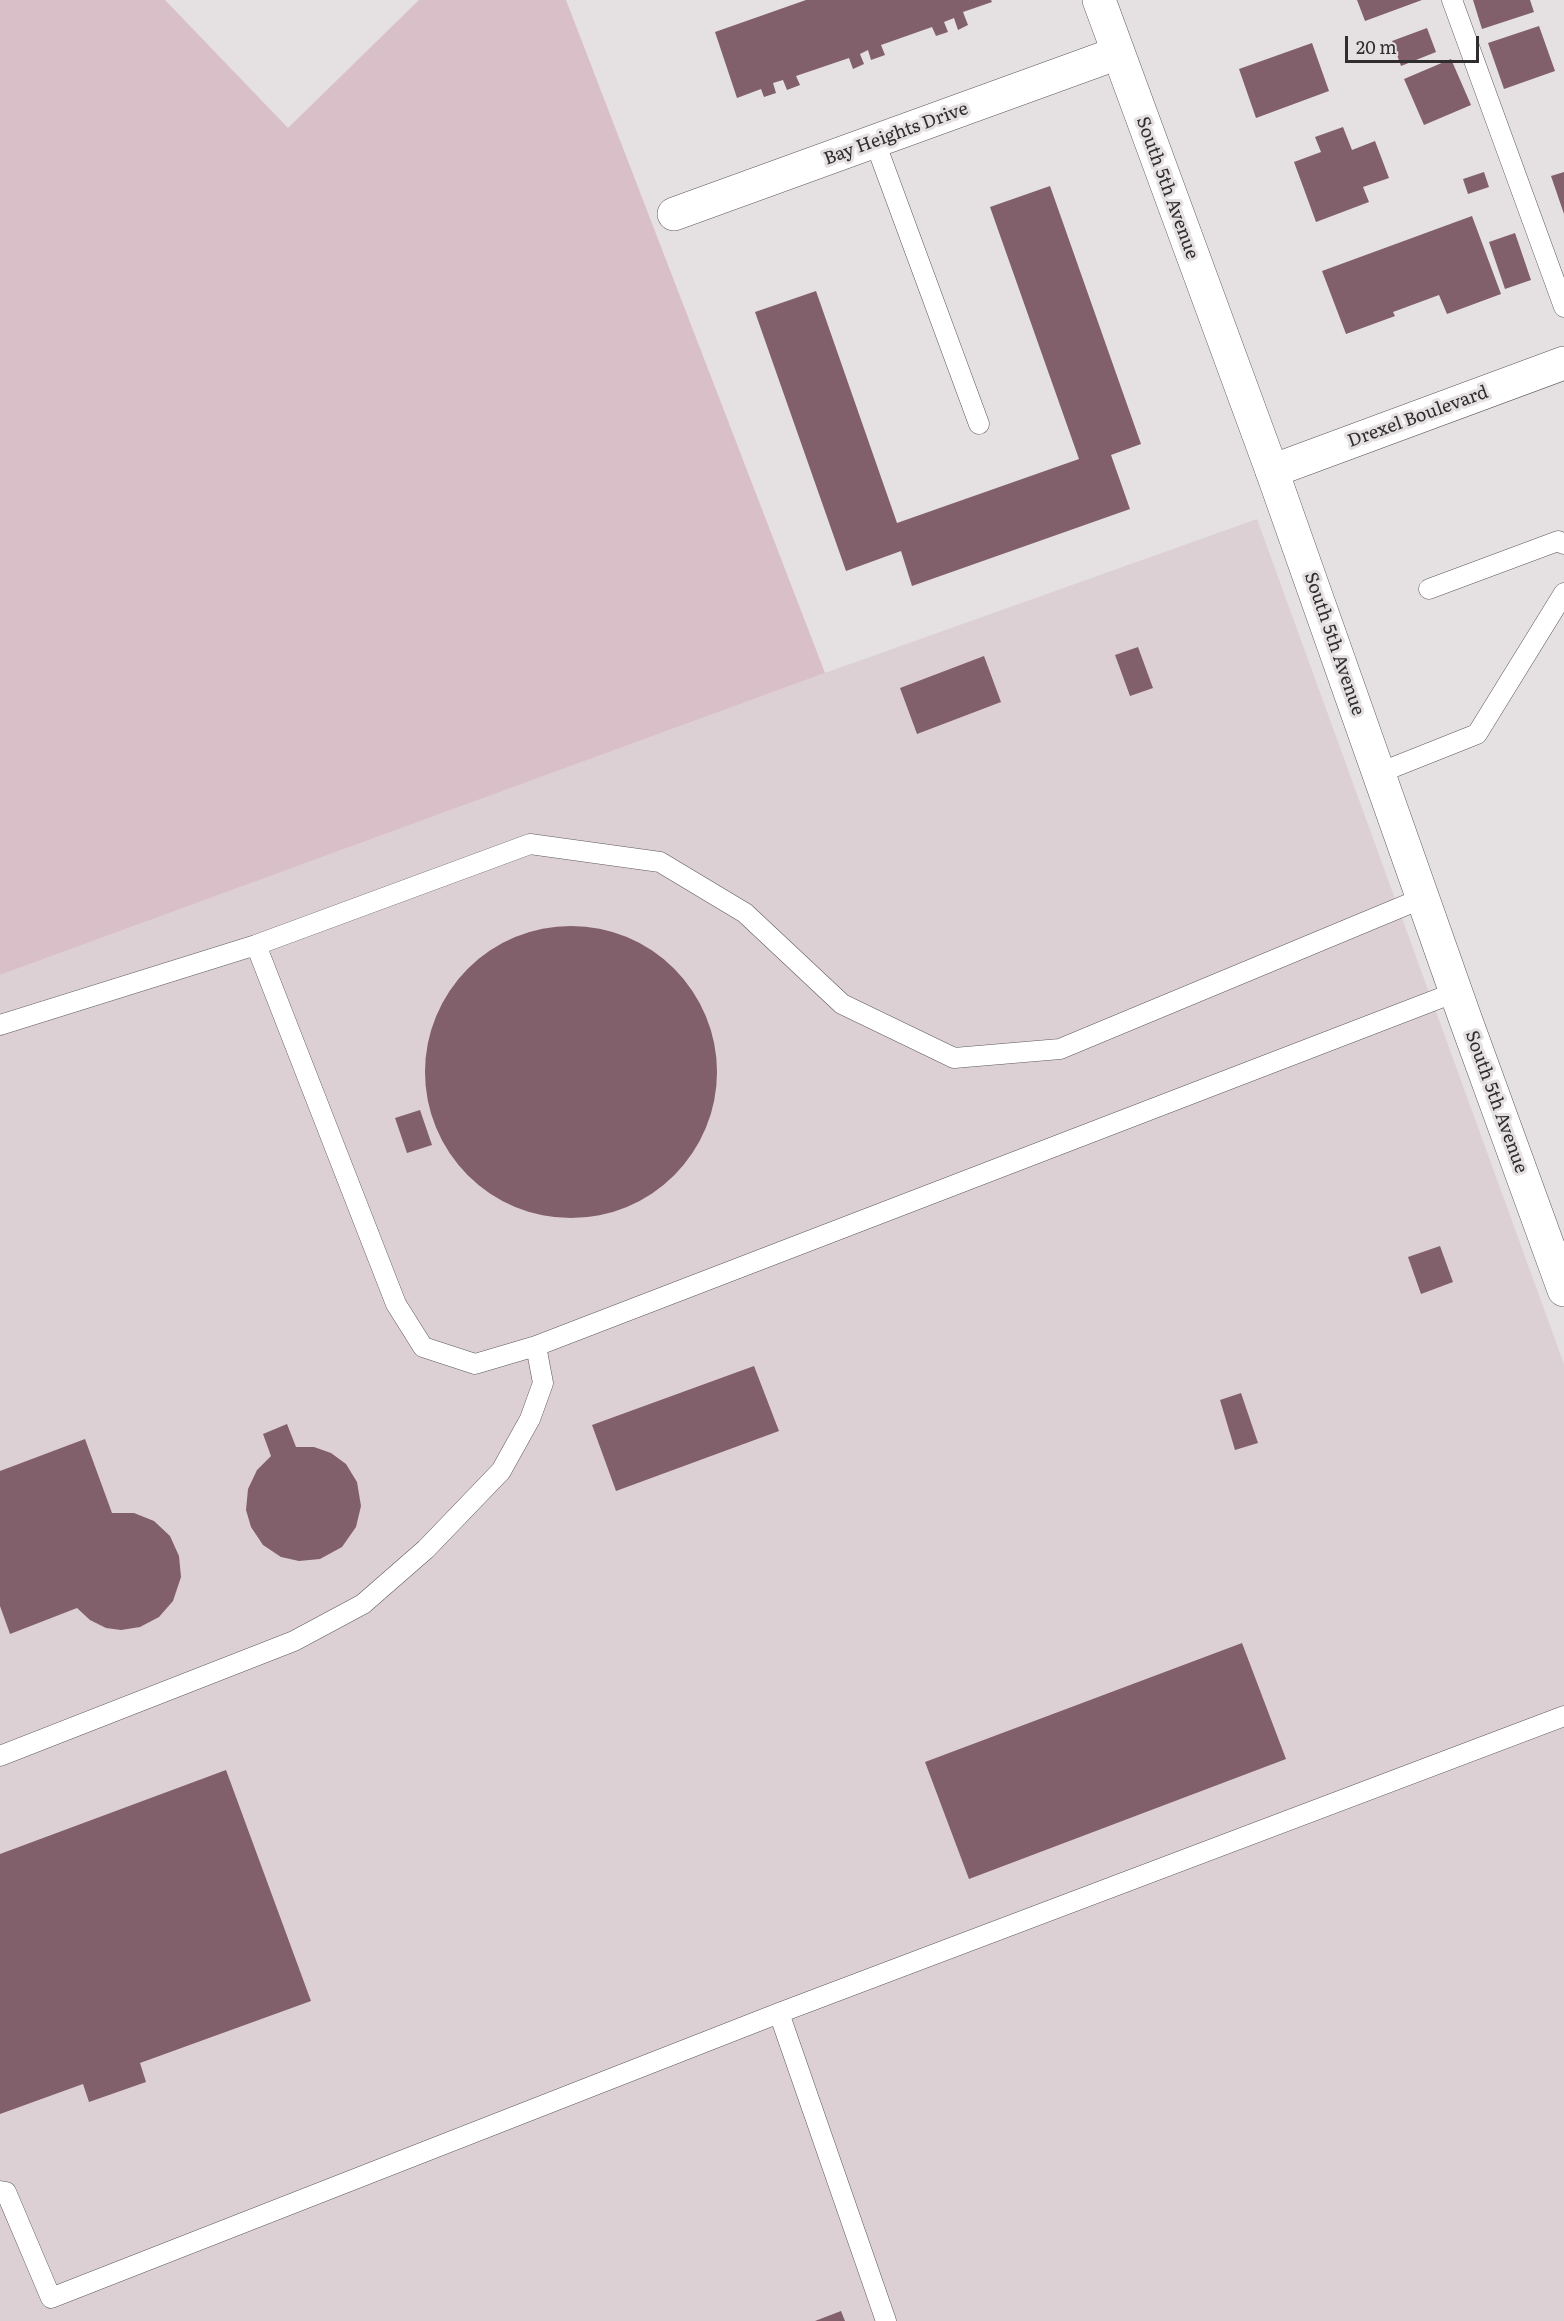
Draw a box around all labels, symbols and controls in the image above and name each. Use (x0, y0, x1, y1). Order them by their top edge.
scale bar (1348, 24, 1482, 62)
text: 20 m (1356, 33, 1397, 60)
street label: Bay Heights Drive (821, 98, 971, 170)
street label: South 5th Avenue (1131, 114, 1203, 262)
street label: Drexel Boulevard (1345, 382, 1491, 452)
street label: South 5th Avenue (1299, 570, 1369, 718)
street label: South 5th Avenue (1460, 1028, 1532, 1176)

